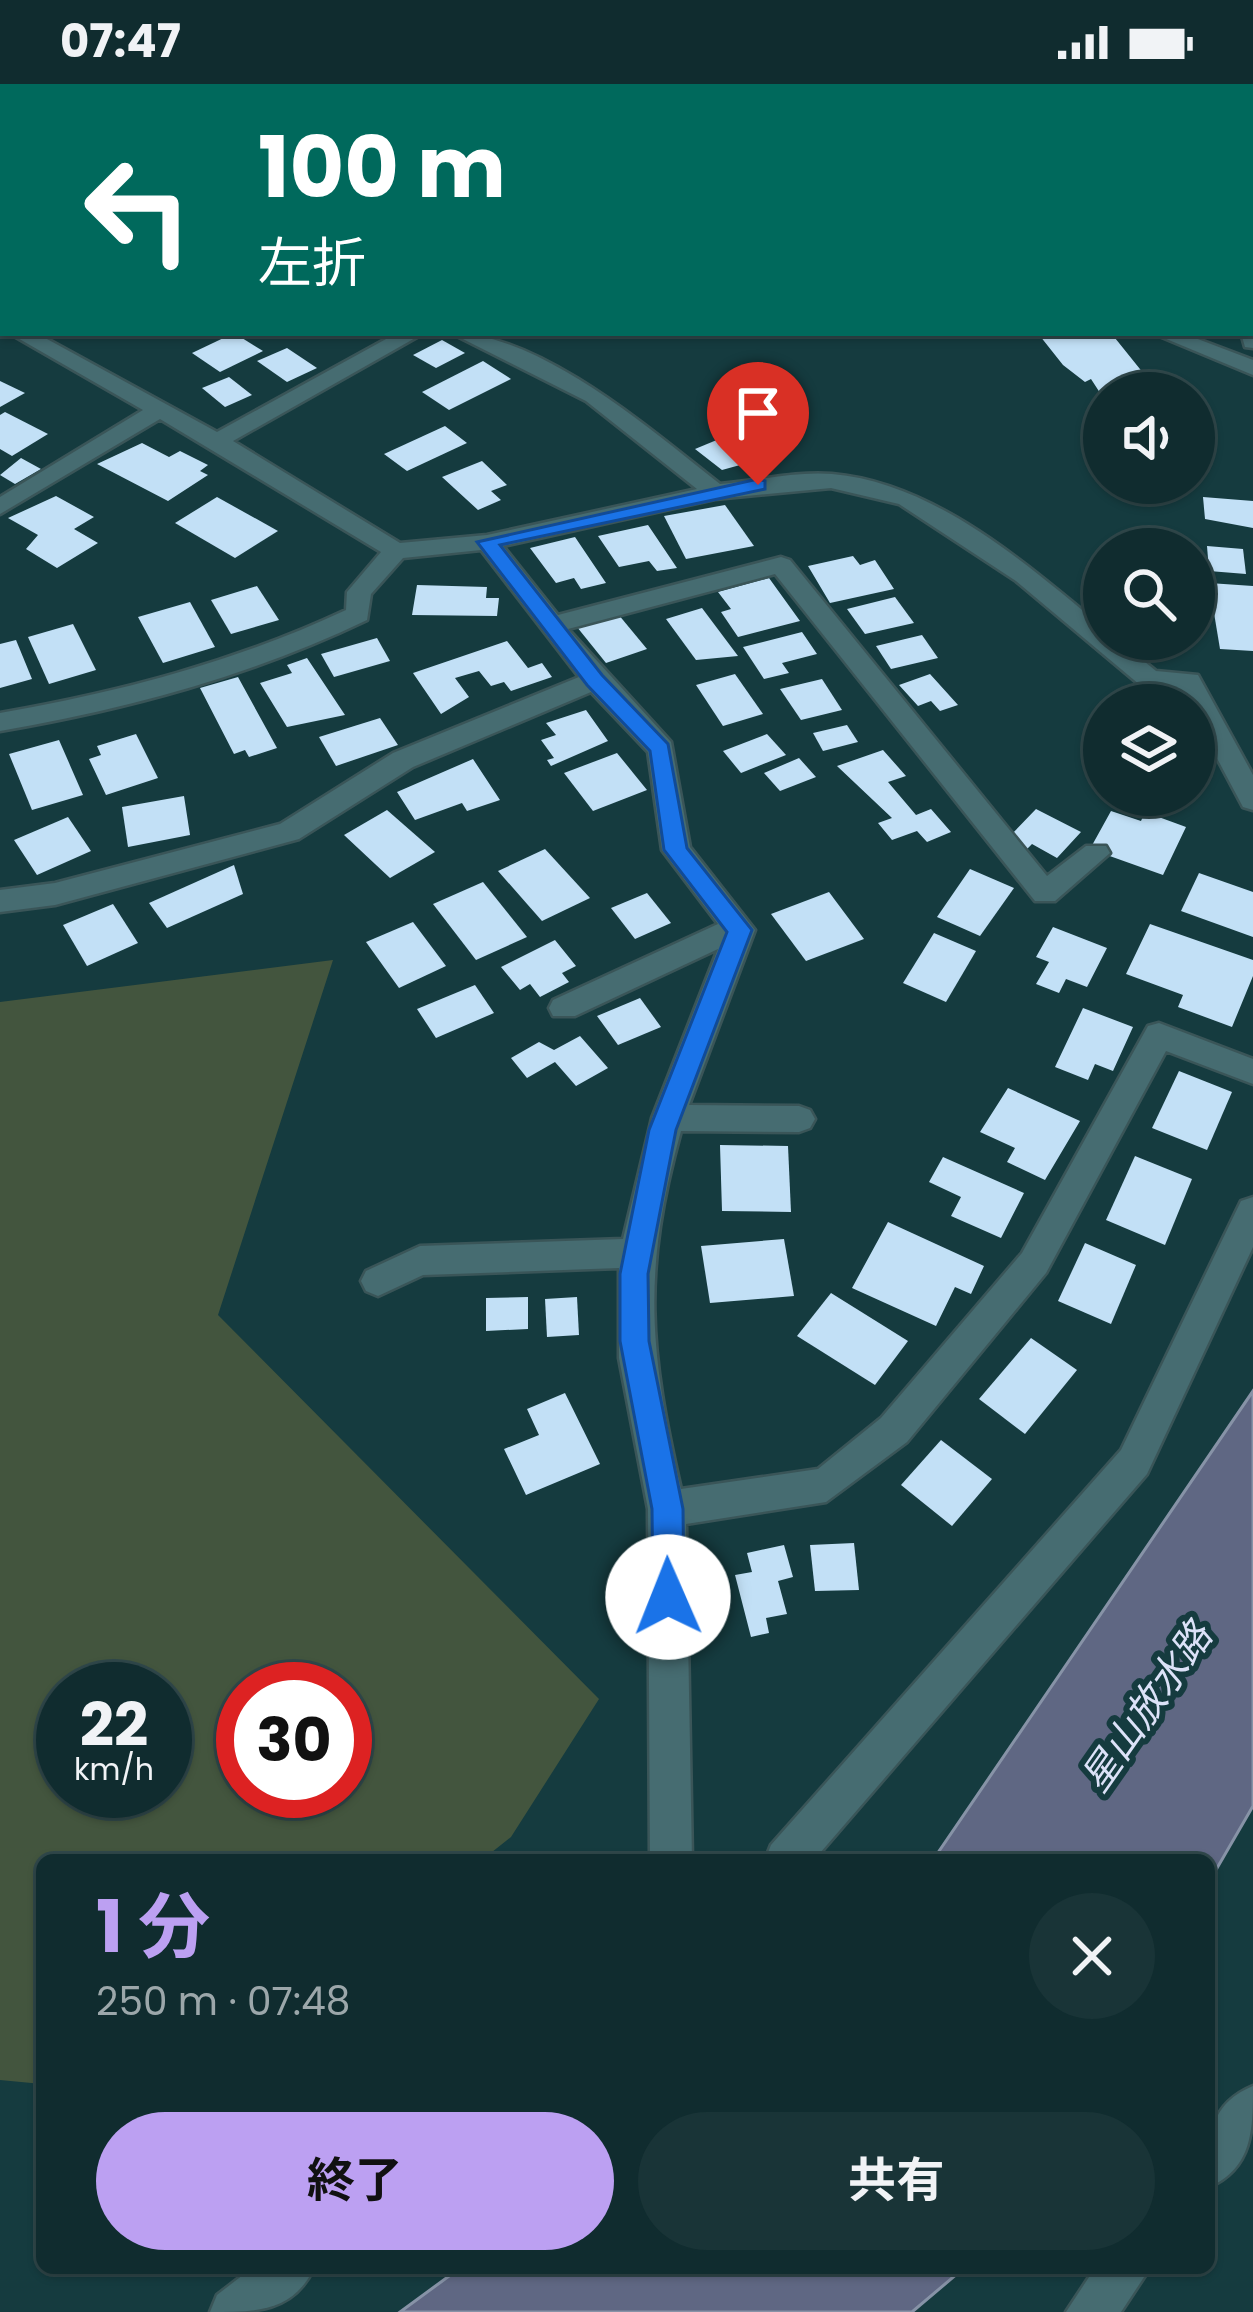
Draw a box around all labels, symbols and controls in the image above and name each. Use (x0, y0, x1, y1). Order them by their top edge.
text: 07:47 (60, 10, 181, 73)
text: 100 m (258, 109, 506, 226)
icon: left (60, 132, 216, 288)
text: 左折 (258, 225, 366, 301)
pin (707, 362, 809, 485)
map controls (1083, 372, 1215, 816)
button: sound (1083, 372, 1215, 504)
icon: arrive (725, 380, 791, 446)
button: search (1083, 528, 1215, 660)
button: layers (1083, 684, 1215, 816)
position arrow (605, 1534, 731, 1660)
water label: 星山放水路 (1068, 1609, 1227, 1803)
speed limit sign: 30 (216, 1662, 372, 1818)
text: 22 (80, 1683, 148, 1767)
text: km/h (74, 1748, 154, 1791)
text: 1 分 (96, 1876, 210, 1977)
button: close (1029, 1893, 1155, 2019)
text: 250 m · 07:48 (96, 1974, 350, 2029)
button: 終了 (96, 2112, 614, 2250)
button: 共有 (638, 2112, 1155, 2250)

